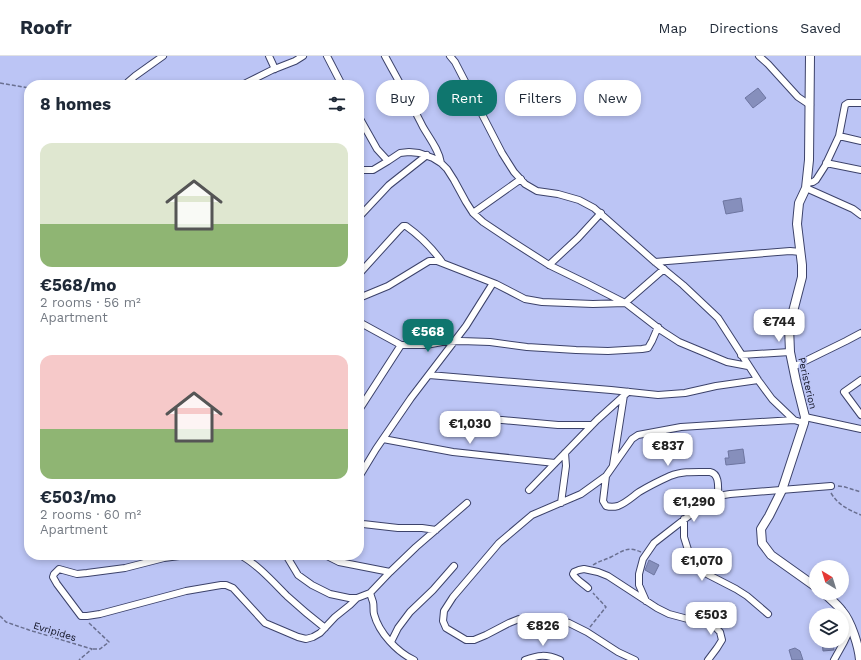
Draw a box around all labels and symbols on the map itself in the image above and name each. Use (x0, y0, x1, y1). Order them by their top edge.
pin: €744 (755, 309, 803, 343)
pin: €568 (404, 319, 452, 353)
street label: Peristerion (796, 356, 819, 410)
pin: €1,030 (437, 411, 503, 445)
pin: €837 (644, 433, 692, 467)
pin: €1,290 (661, 489, 727, 523)
pin: €1,070 (669, 548, 735, 582)
north arrow (809, 560, 849, 600)
pin: €503 (687, 602, 735, 636)
pin: €826 (519, 613, 567, 647)
street label: Evripides (32, 620, 78, 643)

